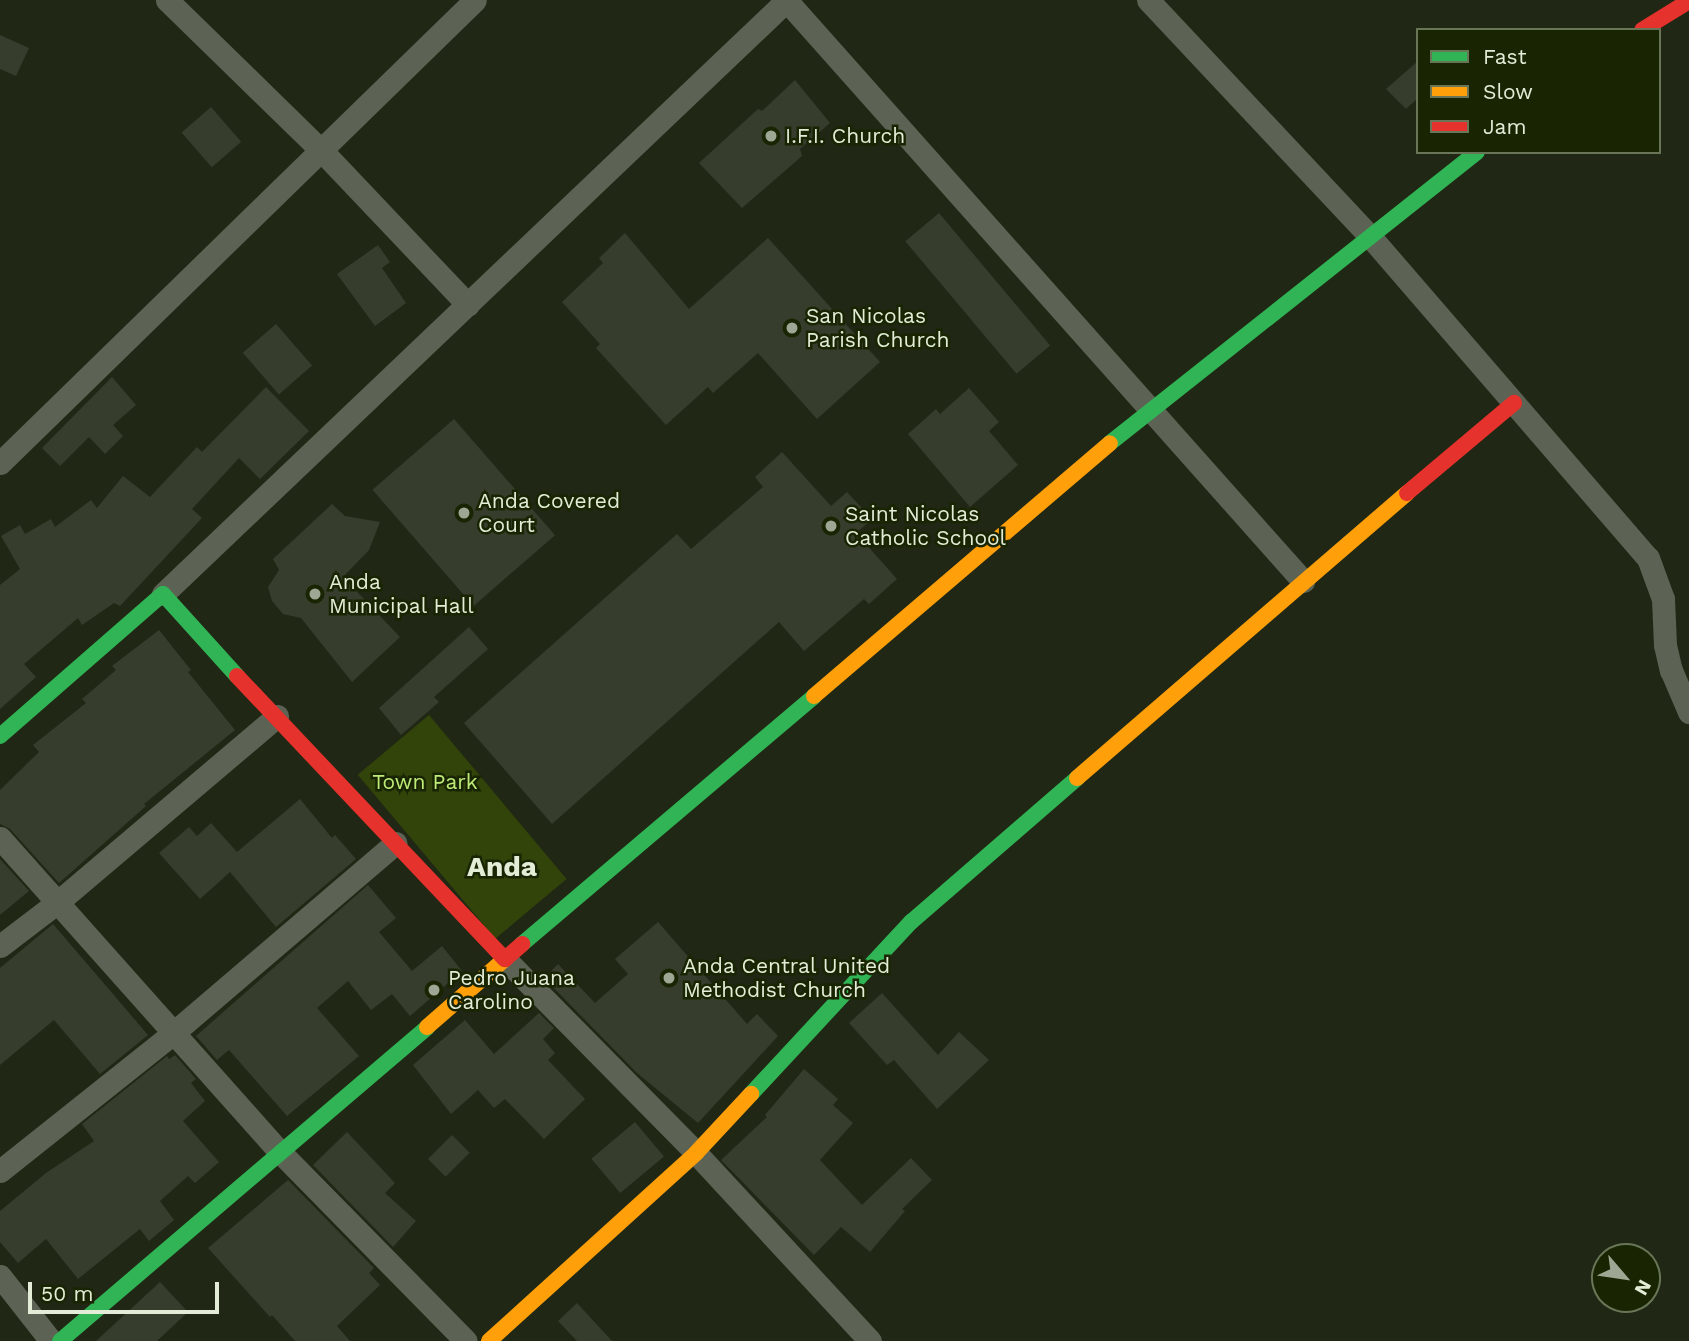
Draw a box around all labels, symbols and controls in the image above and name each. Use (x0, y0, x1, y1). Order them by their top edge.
legend (1416, 28, 1661, 154)
text: Fast (1483, 44, 1527, 69)
text: Slow (1483, 79, 1533, 104)
text: Jam (1483, 114, 1526, 139)
place label: I.F.I. Church (785, 123, 905, 149)
marker: I.F.I. Church (763, 128, 779, 144)
place label: San Nicolas Parish Church (806, 303, 949, 353)
marker: San Nicolas Parish Church (784, 320, 800, 336)
place label: Anda Covered Court (478, 488, 621, 538)
place label: Saint Nicolas Catholic School (845, 501, 1006, 551)
marker: Anda Covered Court (456, 505, 472, 521)
marker: Saint Nicolas Catholic School (823, 518, 839, 534)
place label: Anda Municipal Hall (329, 569, 474, 619)
marker: Anda Municipal Hall (307, 586, 323, 602)
park label: Town Park (372, 769, 478, 795)
district label: Anda (467, 850, 537, 884)
place label: Anda Central United Methodist Church (683, 953, 891, 1003)
place label: Pedro Juana Carolino (448, 965, 575, 1015)
marker: Anda Central United Methodist Church (661, 970, 677, 986)
marker: Pedro Juana Carolino (426, 982, 442, 998)
north arrow (1591, 1243, 1661, 1313)
scale bar (32, 1268, 222, 1312)
text: N (1630, 1276, 1657, 1299)
text: 50 m (41, 1281, 93, 1306)

